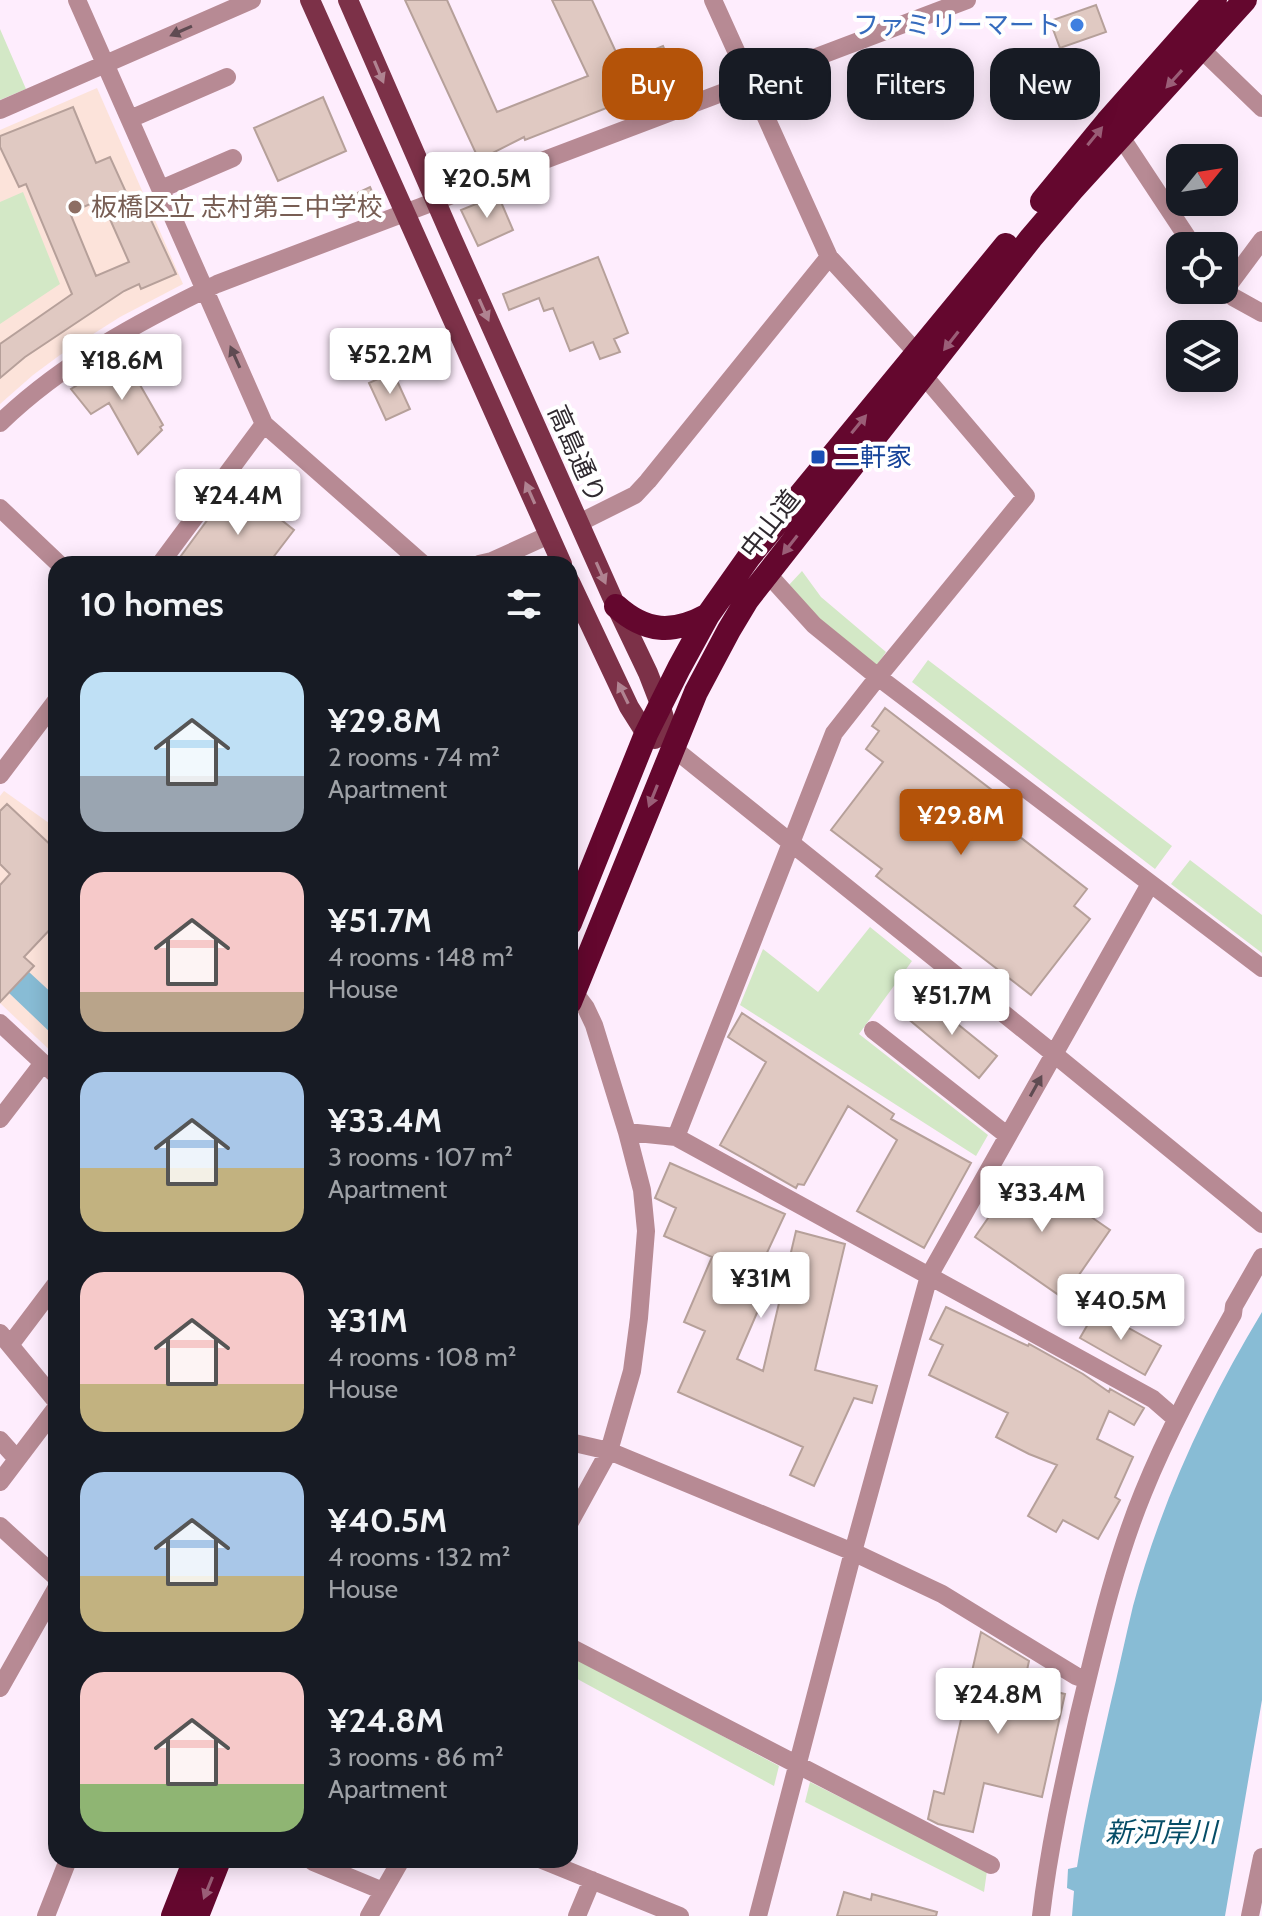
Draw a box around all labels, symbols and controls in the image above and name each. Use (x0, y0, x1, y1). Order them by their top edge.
place label: ファミリーマート (853, 9, 1061, 41)
marker: ファミリーマート (1068, 16, 1086, 34)
one-way arrow (169, 25, 193, 38)
chip: Buy (602, 48, 703, 120)
chip: Rent (719, 48, 831, 120)
chip: Filters (847, 48, 974, 120)
chip: New (990, 48, 1100, 120)
one-way arrow (372, 60, 385, 83)
one-way arrow (1165, 69, 1183, 88)
one-way arrow (1086, 126, 1103, 146)
north arrow (1166, 144, 1238, 216)
map controls (1166, 144, 1238, 392)
pin: ¥20.5M (422, 152, 552, 220)
text: ¥20.5M (443, 162, 531, 194)
place label: 板橋区立 志村第三中学校 (91, 191, 383, 223)
marker: 板橋区立 志村第三中学校 (66, 198, 84, 216)
button: locate (1166, 232, 1238, 304)
one-way arrow (477, 298, 490, 321)
button: layers (1166, 320, 1238, 392)
pin: ¥52.2M (325, 328, 455, 396)
one-way arrow (944, 331, 960, 351)
pin: ¥18.6M (57, 334, 187, 402)
text: ¥52.2M (348, 338, 432, 370)
text: ¥18.6M (80, 344, 164, 376)
one-way arrow (228, 345, 242, 369)
street label: 高島通り (541, 400, 613, 508)
one-way arrow (850, 414, 867, 434)
place label: 二軒家 (834, 441, 912, 473)
marker: 二軒家 (809, 448, 827, 466)
pin: ¥24.4M (173, 469, 303, 537)
text: ¥24.4M (193, 479, 283, 511)
one-way arrow (523, 481, 537, 505)
street label: 中山道 (733, 483, 807, 565)
one-way arrow (782, 535, 799, 555)
one-way arrow (594, 561, 608, 584)
icon: filters (502, 582, 546, 626)
text: 10 homes (80, 583, 224, 625)
one-way arrow (616, 681, 630, 704)
text: ¥29.8M (328, 699, 441, 741)
icon: home (144, 704, 240, 800)
text: 2 rooms · 74 m² (328, 741, 500, 773)
text: Apartment (328, 773, 447, 805)
one-way arrow (647, 784, 660, 808)
pin: ¥29.8M (896, 789, 1026, 857)
text: ¥29.8M (918, 799, 1004, 831)
text: ¥51.7M (328, 899, 432, 941)
icon: home (144, 904, 240, 1000)
text: 4 rooms · 148 m² (328, 941, 513, 973)
pin: ¥51.7M (887, 969, 1017, 1037)
text: House (328, 973, 398, 1005)
text: ¥51.7M (912, 979, 992, 1011)
one-way arrow (1029, 1075, 1042, 1098)
text: ¥33.4M (328, 1099, 442, 1141)
icon: home (144, 1104, 240, 1200)
text: 3 rooms · 107 m² (328, 1141, 513, 1173)
pin: ¥33.4M (977, 1166, 1107, 1234)
text: Apartment (328, 1173, 447, 1205)
text: ¥33.4M (998, 1176, 1086, 1208)
pin: ¥31M (714, 1252, 808, 1320)
text: ¥31M (731, 1262, 791, 1294)
pin: ¥40.5M (1056, 1274, 1186, 1342)
text: ¥40.5M (1075, 1284, 1167, 1316)
text: ¥31M (328, 1299, 408, 1341)
icon: home (144, 1304, 240, 1400)
text: 4 rooms · 108 m² (328, 1341, 516, 1373)
text: House (328, 1373, 398, 1405)
text: ¥40.5M (328, 1499, 447, 1541)
icon: home (144, 1504, 240, 1600)
text: 4 rooms · 132 m² (328, 1541, 510, 1573)
text: House (328, 1573, 398, 1605)
pin: ¥24.8M (933, 1668, 1063, 1736)
text: ¥24.8M (954, 1678, 1042, 1710)
text: ¥24.8M (328, 1699, 444, 1741)
icon: home (144, 1704, 240, 1800)
text: 3 rooms · 86 m² (328, 1741, 504, 1773)
text: Apartment (328, 1773, 447, 1805)
water label: 新河岸川 (1105, 1815, 1220, 1849)
one-way arrow (201, 1876, 214, 1900)

